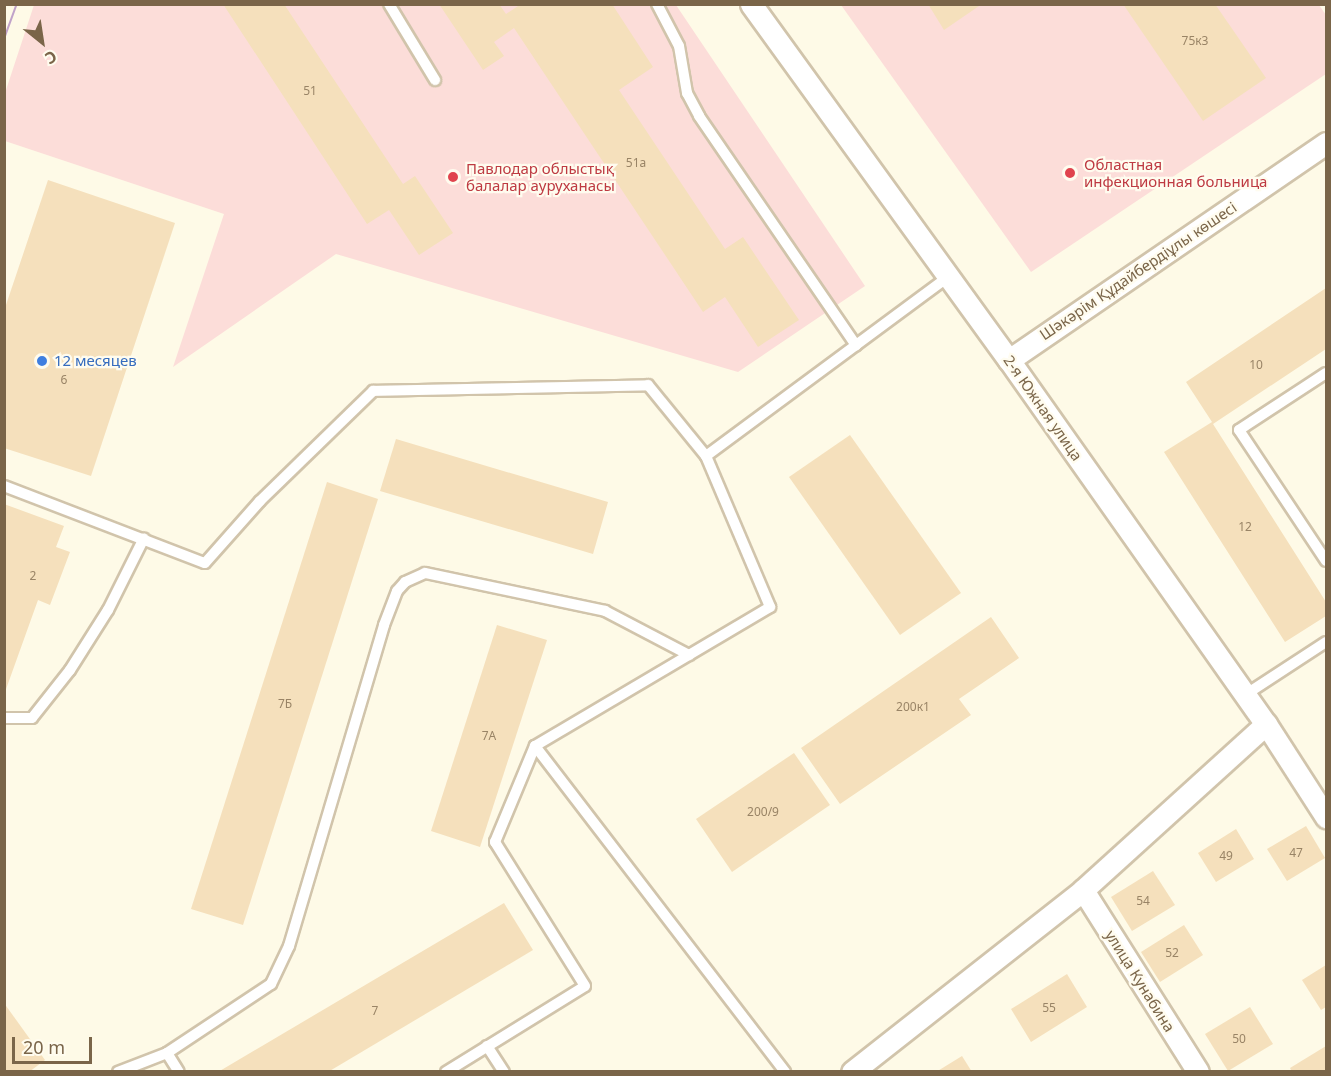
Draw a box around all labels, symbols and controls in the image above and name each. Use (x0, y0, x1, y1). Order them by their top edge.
north arrow (12, 12, 72, 72)
house number: 75к3 (1182, 34, 1208, 48)
text: С (41, 45, 61, 70)
house number: 51 (303, 84, 317, 98)
place label: Областная инфекционная больница (1084, 155, 1267, 190)
house number: 51а (626, 156, 646, 170)
place label: Павлодар облыстық балалар ауруханасы (466, 159, 615, 194)
marker: Областная инфекционная больница (1061, 164, 1079, 182)
marker: Павлодар облыстық балалар ауруханасы (444, 168, 462, 186)
street label: Шәкәрім Құдайбердіұлы көшесі (1036, 198, 1240, 344)
place label: 12 месяцев (54, 352, 137, 370)
street label: 2-я Южная улица (1000, 352, 1086, 464)
marker: 12 месяцев (35, 354, 49, 368)
house number: 10 (1249, 358, 1263, 372)
house number: 6 (61, 373, 67, 387)
house number: 12 (1238, 520, 1252, 534)
house number: 2 (30, 569, 36, 583)
house number: 7Б (278, 697, 292, 711)
house number: 200к1 (896, 700, 930, 714)
house number: 7А (482, 729, 496, 743)
house number: 200/9 (747, 805, 779, 819)
house number: 47 (1289, 846, 1303, 860)
house number: 49 (1219, 849, 1233, 863)
house number: 54 (1136, 894, 1150, 908)
street label: улица Кунабина (1101, 927, 1179, 1035)
house number: 52 (1165, 946, 1179, 960)
house number: 55 (1042, 1001, 1056, 1015)
house number: 7 (372, 1004, 378, 1018)
scale bar (15, 1025, 94, 1063)
house number: 50 (1232, 1032, 1246, 1046)
text: 20 m (23, 1035, 65, 1059)

